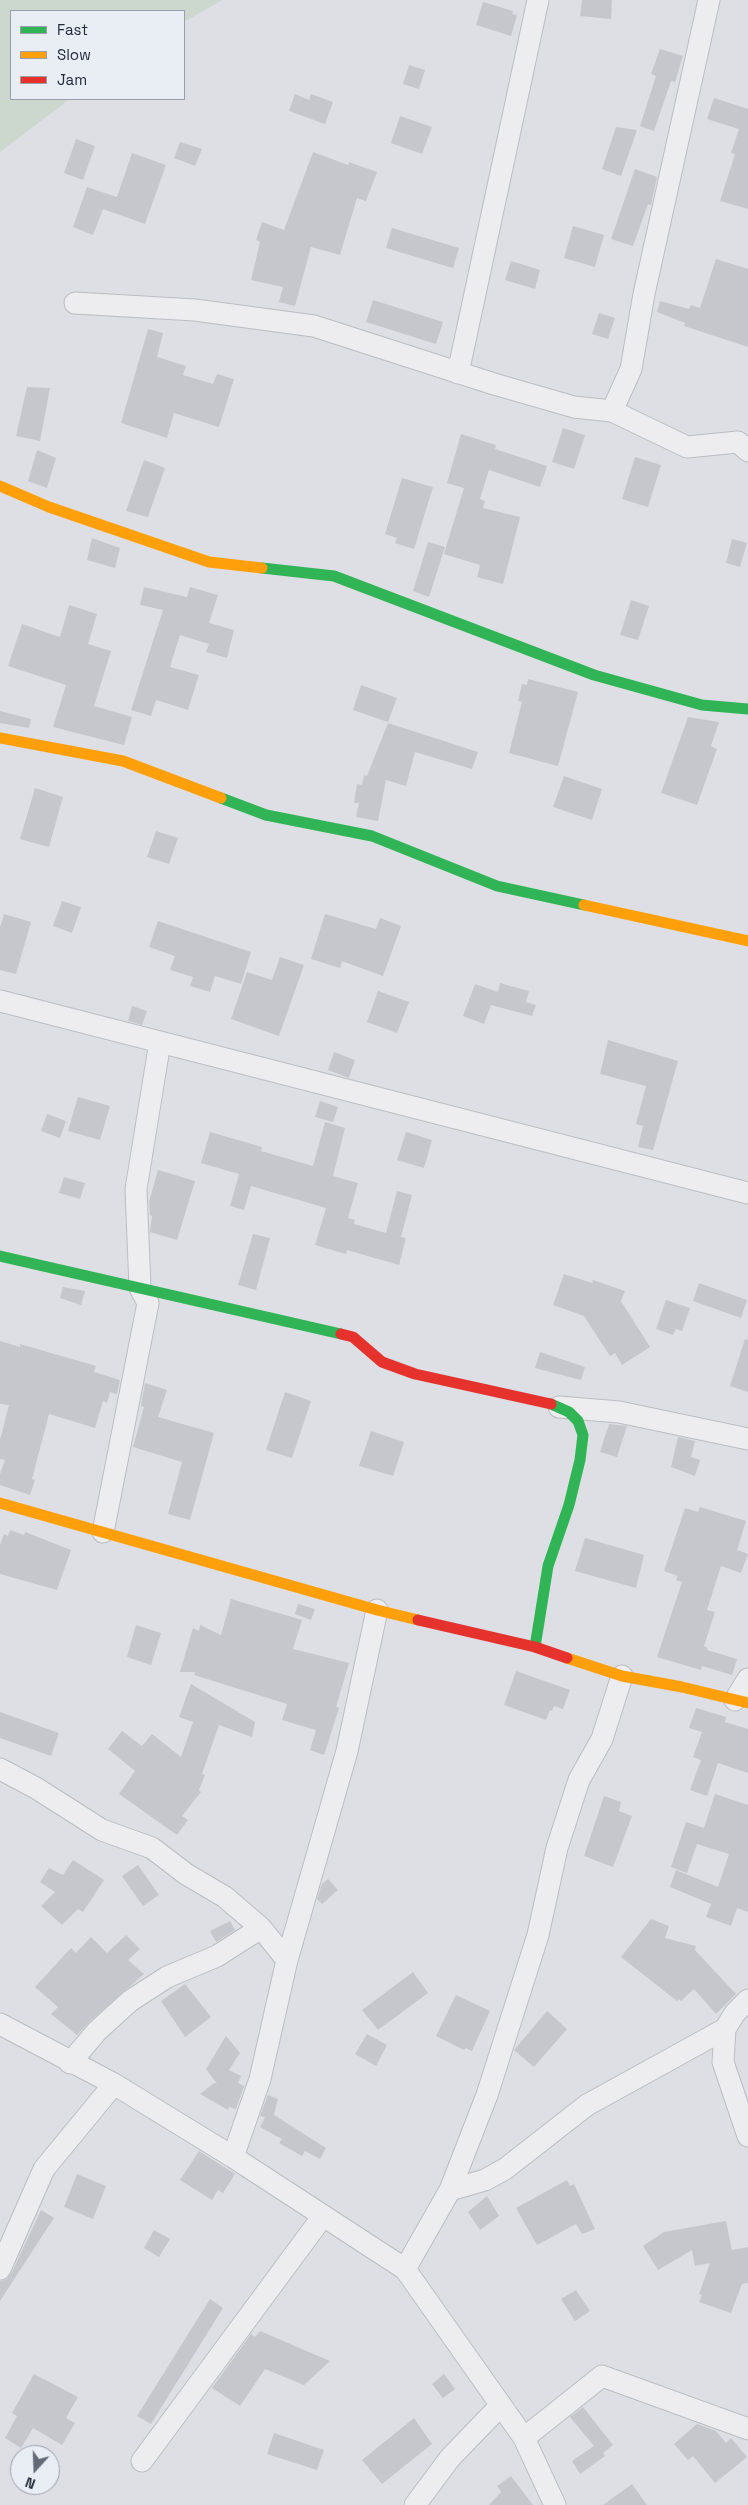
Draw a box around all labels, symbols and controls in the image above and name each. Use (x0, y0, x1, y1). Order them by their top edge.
legend (10, 10, 185, 100)
text: Fast (57, 20, 88, 39)
text: Slow (57, 45, 91, 64)
text: Jam (57, 70, 87, 89)
north arrow (10, 2445, 60, 2495)
text: N (23, 2473, 38, 2493)

